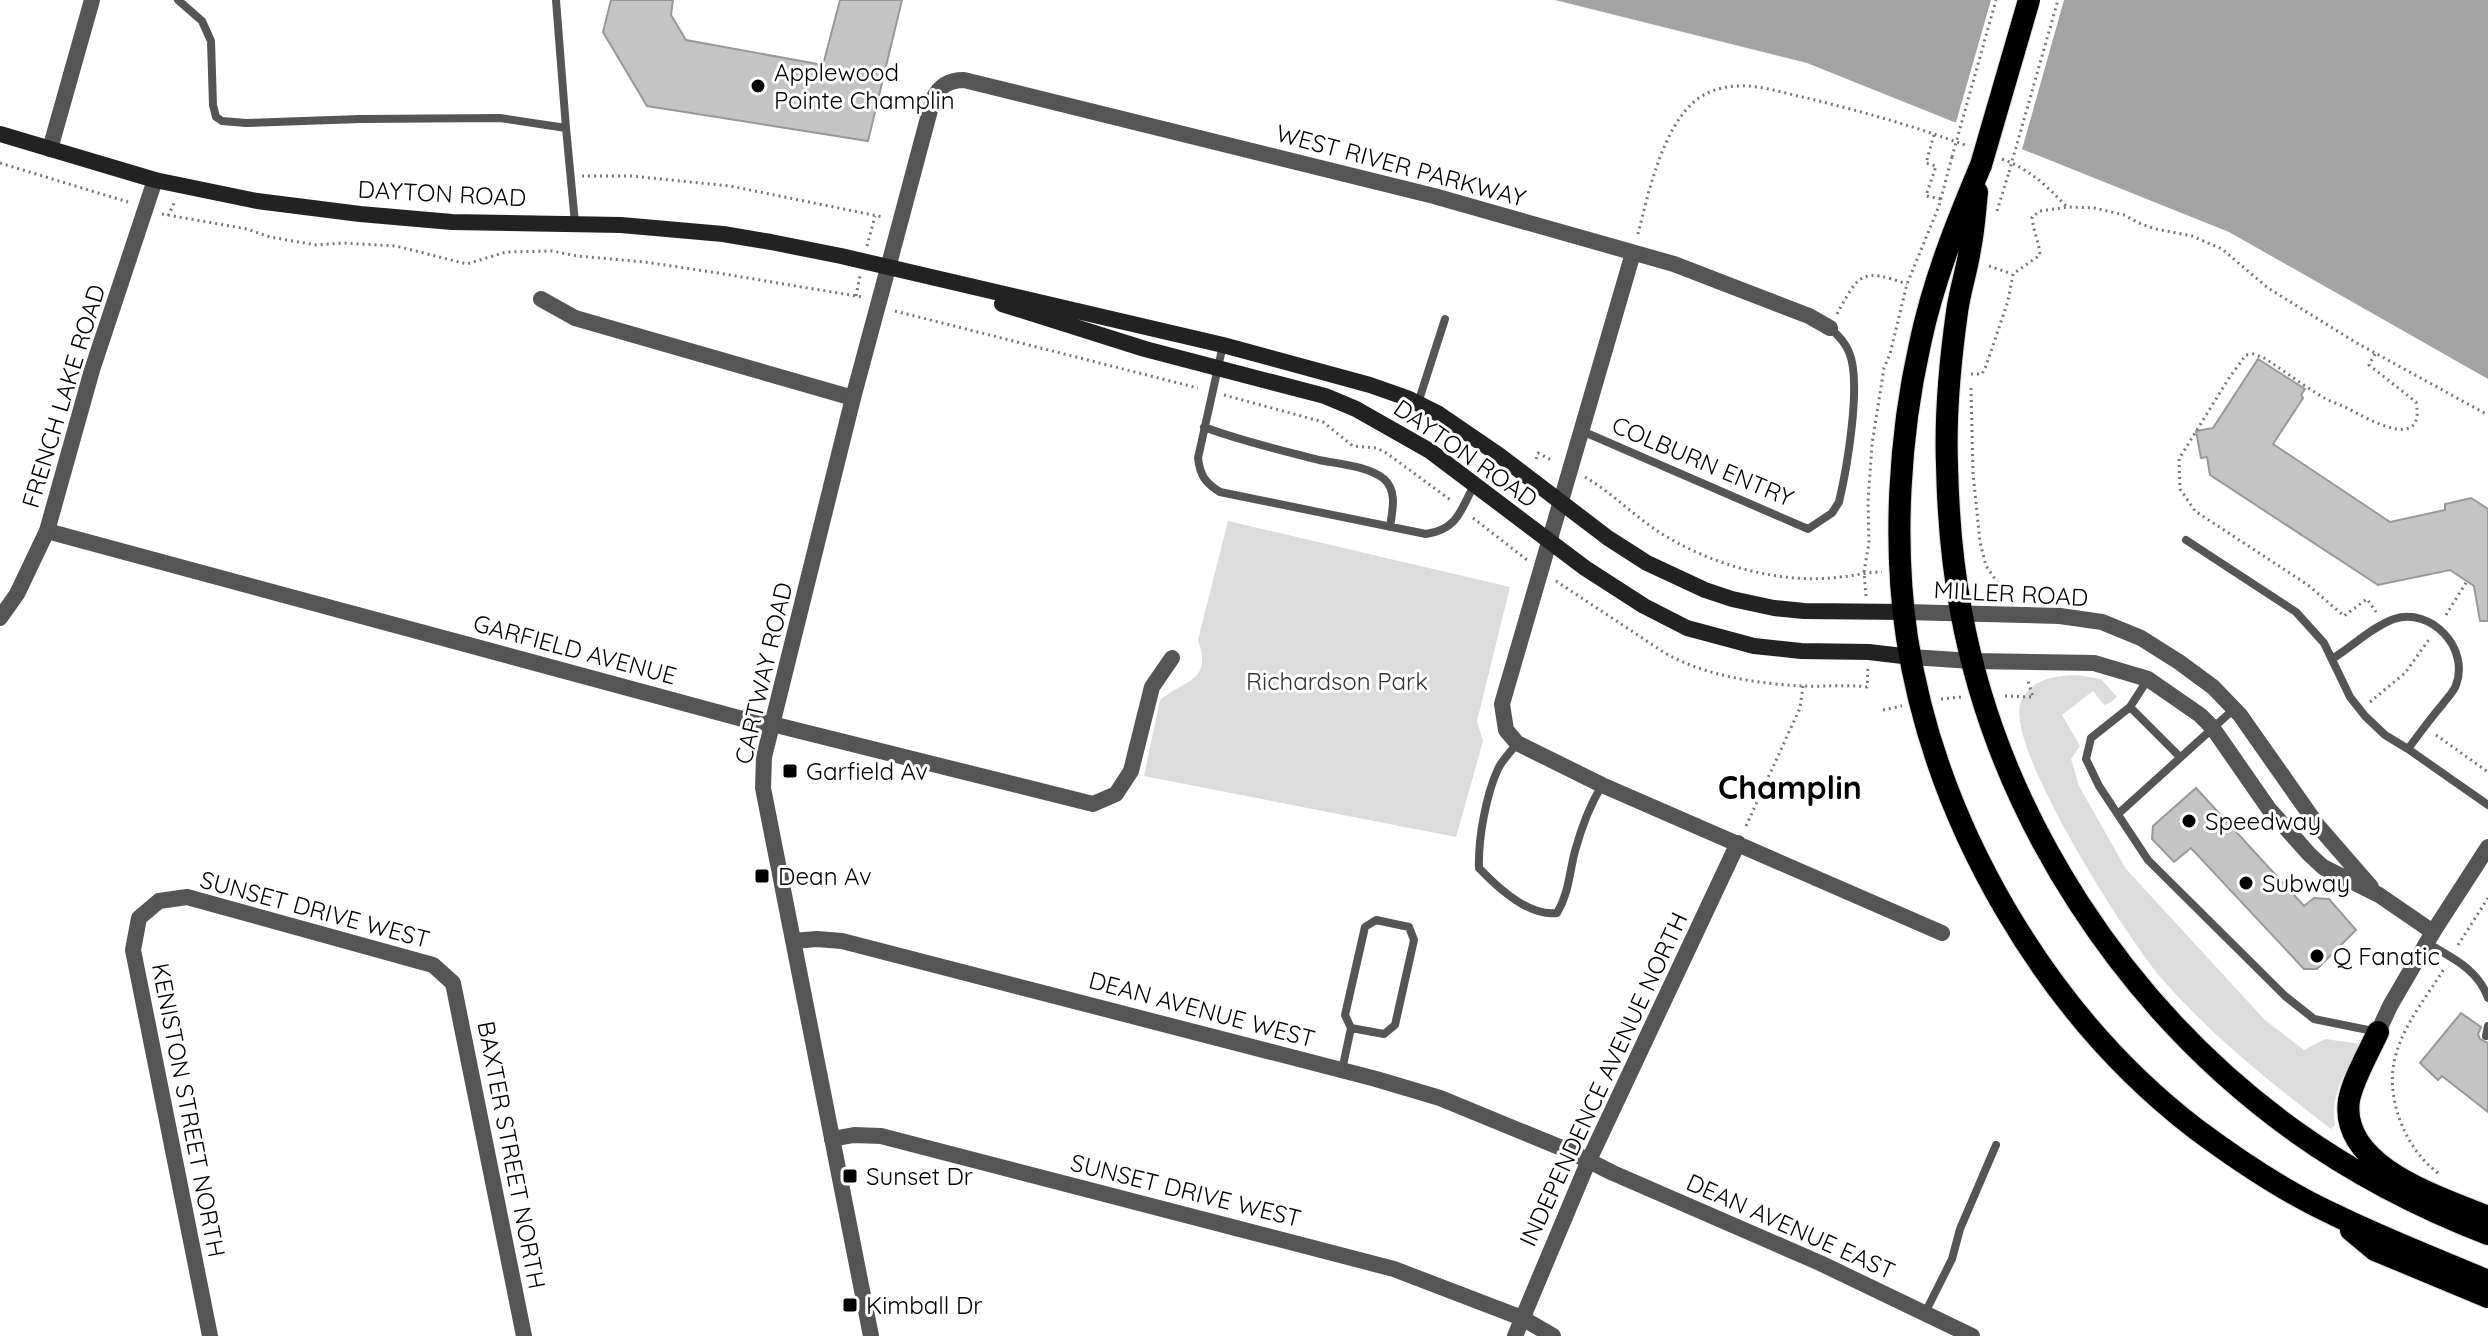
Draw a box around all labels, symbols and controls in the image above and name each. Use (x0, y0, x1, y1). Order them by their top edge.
place label: Applewood Pointe Champlin (774, 57, 955, 115)
marker: Applewood Pointe Champlin (749, 77, 767, 95)
street label: WEST RIVER PARKWAY (1273, 117, 1529, 213)
street label: DAYTON ROAD (357, 174, 527, 212)
street label: FRENCH LAKE ROAD (15, 281, 111, 511)
street label: DAYTON ROAD (1388, 392, 1544, 514)
street label: COLBURN ENTRY (1608, 409, 1798, 513)
street label: MILLER ROAD (1933, 574, 2089, 612)
street label: CARTWAY ROAD (728, 579, 798, 767)
street label: GARFIELD AVENUE (470, 607, 680, 691)
park label: Richardson Park (1246, 666, 1428, 696)
place label: Garfield Av (806, 756, 928, 786)
marker: Garfield Av (781, 762, 799, 780)
district label: Champlin (1718, 767, 1862, 807)
place label: Speedway (2205, 806, 2321, 836)
marker: Speedway (2180, 812, 2198, 830)
place label: Dean Av (778, 861, 872, 891)
street label: SUNSET DRIVE WEST (197, 864, 433, 954)
marker: Dean Av (753, 867, 771, 885)
place label: Subway (2262, 868, 2350, 898)
marker: Subway (2237, 874, 2255, 892)
street label: INDEPENDENCE AVENUE NORTH (1512, 907, 1694, 1251)
place label: Q Fanatic (2333, 941, 2440, 971)
marker: Q Fanatic (2308, 947, 2326, 965)
street label: KENISTON STREET NORTH (146, 960, 232, 1260)
street label: DEAN AVENUE WEST (1086, 964, 1318, 1054)
street label: BAXTER STREET NORTH (471, 1019, 553, 1291)
street label: SUNSET DRIVE WEST (1068, 1147, 1304, 1233)
place label: Sunset Dr (866, 1161, 973, 1191)
street label: DEAN AVENUE EAST (1682, 1166, 1900, 1286)
marker: Sunset Dr (841, 1167, 859, 1185)
place label: Kimball Dr (866, 1290, 982, 1320)
marker: Kimball Dr (841, 1296, 859, 1314)

